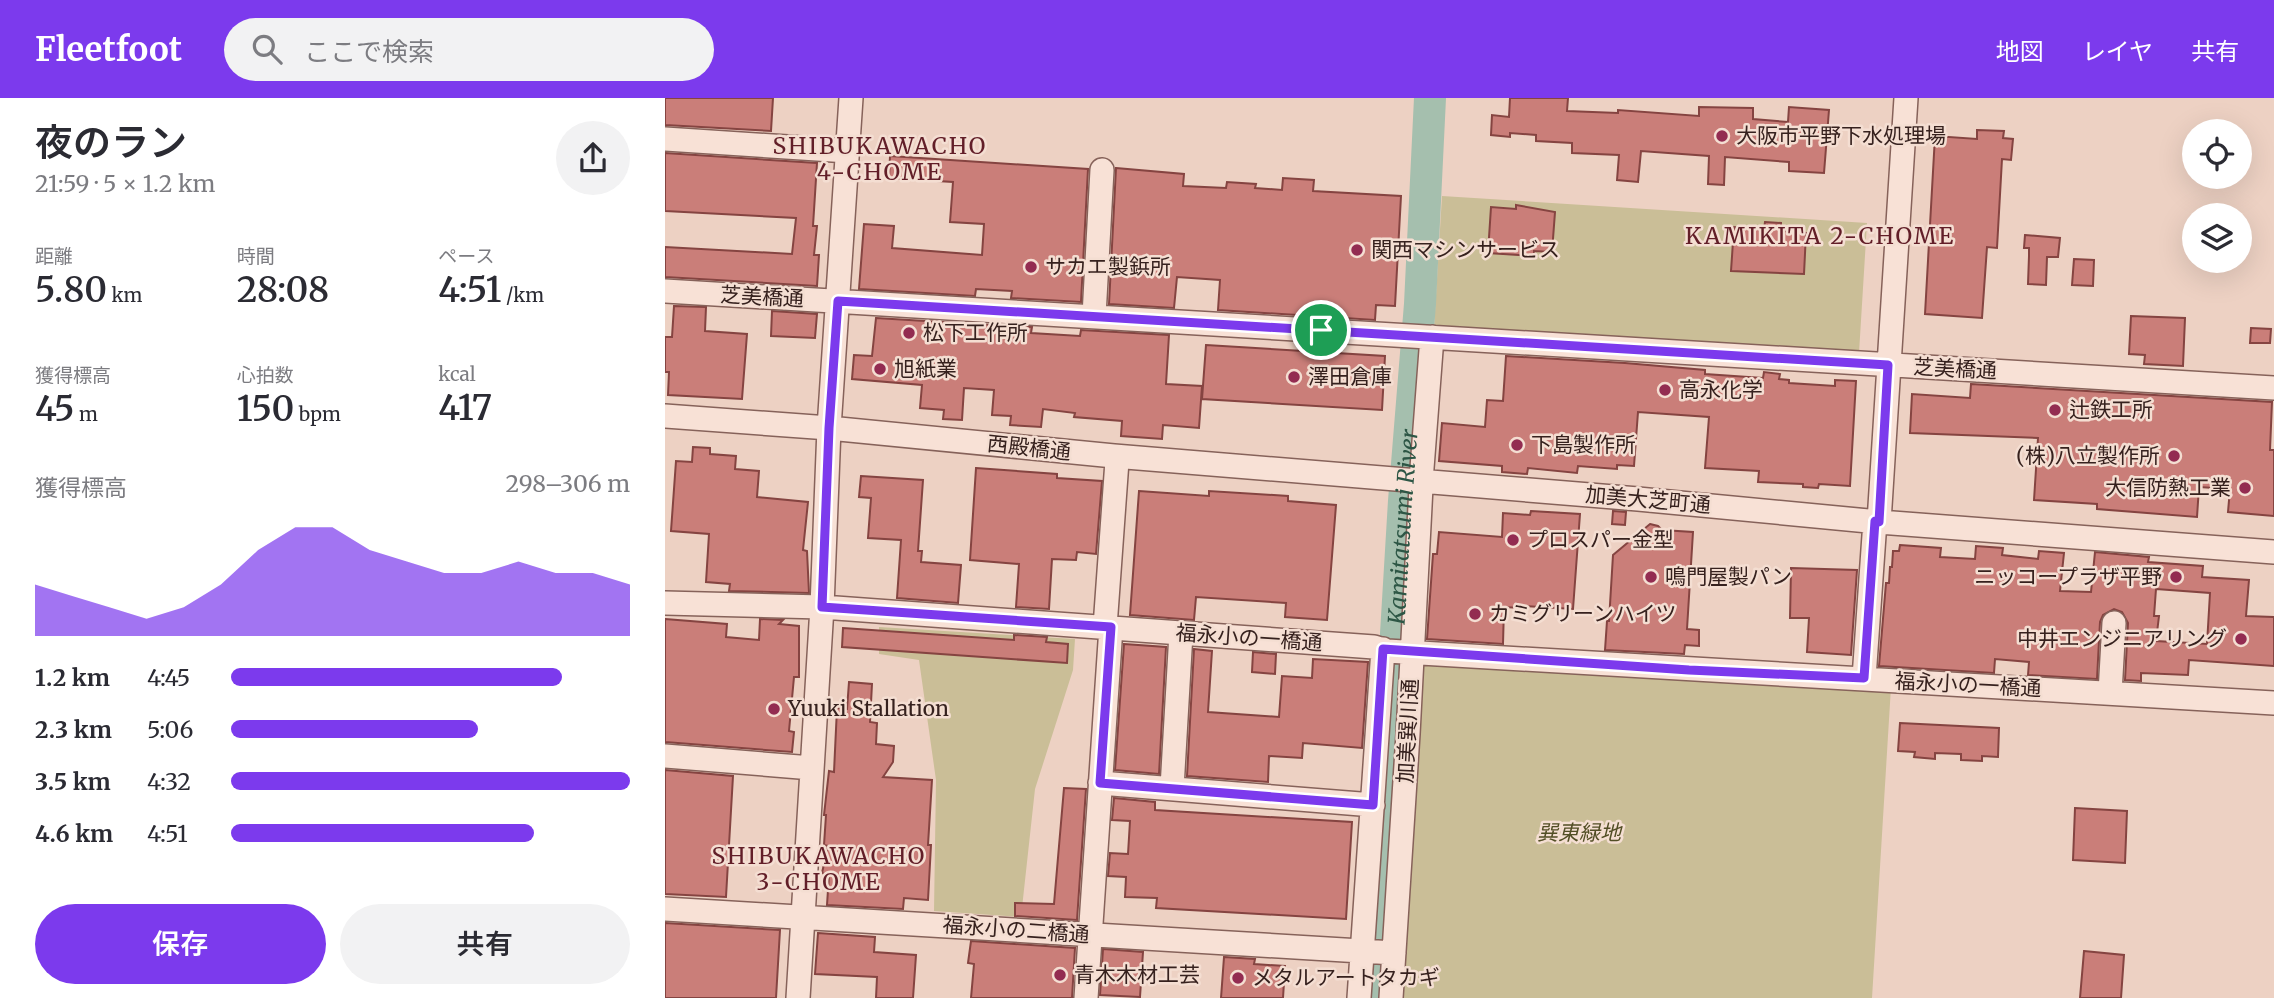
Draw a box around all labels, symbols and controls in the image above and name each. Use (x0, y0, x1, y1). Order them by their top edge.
search box (224, 18, 714, 81)
text: Fleetfoot (35, 29, 182, 70)
icon: search (248, 30, 286, 68)
text: ここで検索 (304, 35, 434, 68)
text: 地図 (1996, 36, 2044, 67)
text: レイヤ (2082, 36, 2153, 67)
text: 共有 (2191, 36, 2239, 67)
text: 夜のラン (35, 119, 187, 166)
map controls (2182, 119, 2252, 273)
button: locate (2182, 119, 2252, 189)
button: share (556, 121, 630, 195)
place label: 大阪市平野下水処理場 (1736, 122, 1946, 149)
marker: 大阪市平野下水処理場 (1714, 128, 1730, 144)
district label: SHIBUKAWACHO 4-CHOME (773, 131, 987, 186)
text: 21:59 · 5 × 1.2 km (35, 169, 215, 198)
button: layers (2182, 203, 2252, 273)
district label: KAMIKITA 2-CHOME (1685, 221, 1955, 250)
place label: 関西マシンサービス (1371, 236, 1560, 263)
marker: 関西マシンサービス (1349, 242, 1365, 258)
text: 距離 (35, 244, 73, 268)
text: 時間 (237, 244, 275, 268)
text: ペース (438, 244, 494, 268)
place label: サカエ製鋲所 (1045, 253, 1171, 280)
marker: サカエ製鋲所 (1023, 259, 1039, 275)
text: 5.80 (35, 268, 107, 312)
text: 28:08 (237, 268, 329, 312)
text: 4:51 (438, 268, 501, 312)
street label: 芝美橋通 (719, 281, 805, 312)
text: km (107, 283, 142, 307)
text: /km (501, 283, 544, 307)
pin (1291, 300, 1351, 360)
icon: arrive (1302, 311, 1340, 349)
place label: 松下工作所 (923, 319, 1028, 346)
marker: 松下工作所 (901, 325, 917, 341)
street label: 芝美橋通 (1912, 353, 1998, 384)
place label: 旭紙業 (894, 355, 957, 382)
marker: 旭紙業 (872, 361, 888, 377)
text: kcal (438, 362, 476, 386)
text: 獲得標高 (35, 363, 111, 387)
text: 心拍数 (237, 363, 294, 387)
place label: 澤田倉庫 (1308, 363, 1392, 390)
marker: 澤田倉庫 (1286, 369, 1302, 385)
place label: 高永化学 (1679, 376, 1763, 403)
marker: 高永化学 (1657, 382, 1673, 398)
text: 417 (438, 386, 492, 430)
text: 45 (35, 387, 74, 431)
text: 150 (237, 387, 294, 431)
place label: 辻鉄工所 (2069, 396, 2153, 423)
text: m (74, 402, 98, 426)
text: bpm (294, 402, 341, 426)
marker: 辻鉄工所 (2047, 402, 2063, 418)
water label: Kamitatsumi River (1382, 427, 1424, 626)
street label: 西殿橋通 (986, 430, 1072, 465)
place label: 下島製作所 (1531, 431, 1636, 458)
marker: 下島製作所 (1509, 437, 1525, 453)
place label: (株)八立製作所 (2016, 442, 2160, 469)
marker: (株)八立製作所 (2166, 448, 2182, 464)
text: 298–306 m (506, 469, 630, 498)
text: 獲得標高 (35, 473, 127, 502)
place label: 大信防熱工業 (2105, 474, 2231, 501)
marker: 大信防熱工業 (2237, 480, 2253, 496)
street label: 加美大芝町通 (1584, 481, 1712, 518)
place label: プロスパー金型 (1527, 526, 1674, 553)
marker: プロスパー金型 (1505, 532, 1521, 548)
place label: 鳴門屋製パン (1665, 563, 1792, 590)
place label: ニッコープラザ平野 (1974, 563, 2162, 590)
marker: 鳴門屋製パン (1643, 569, 1659, 585)
marker: ニッコープラザ平野 (2168, 569, 2184, 585)
place label: カミグリーンハイツ (1489, 600, 1677, 627)
marker: カミグリーンハイツ (1467, 606, 1483, 622)
street label: 福永小の一橋通 (1175, 619, 1323, 656)
place label: 中井エンジニアリング (2017, 625, 2227, 652)
marker: 中井エンジニアリング (2233, 631, 2249, 647)
text: 1.2 km (35, 663, 110, 692)
text: 4:45 (147, 663, 190, 692)
street label: 福永小の一橋通 (1894, 667, 2042, 702)
street label: 加美巽川通 (1391, 678, 1424, 784)
place label: Yuuki Stallation (787, 695, 949, 722)
marker: Yuuki Stallation (766, 701, 782, 717)
text: 2.3 km (35, 715, 112, 744)
text: 5:06 (147, 715, 193, 744)
text: 3.5 km (35, 767, 111, 796)
text: 4:32 (147, 767, 191, 796)
text: 4.6 km (35, 819, 113, 848)
text: 4:51 (147, 819, 188, 848)
park label: 巽東緑地 (1537, 819, 1623, 846)
district label: SHIBUKAWACHO 3-CHOME (712, 841, 926, 896)
button: 保存 (35, 904, 326, 984)
button: 共有 (340, 904, 630, 984)
street label: 福永小の二橋通 (942, 911, 1090, 948)
place label: 青木木材工芸 (1074, 961, 1200, 988)
place label: メタルアートタカギ (1252, 964, 1440, 991)
marker: 青木木材工芸 (1052, 967, 1068, 983)
marker: メタルアートタカギ (1230, 970, 1246, 986)

